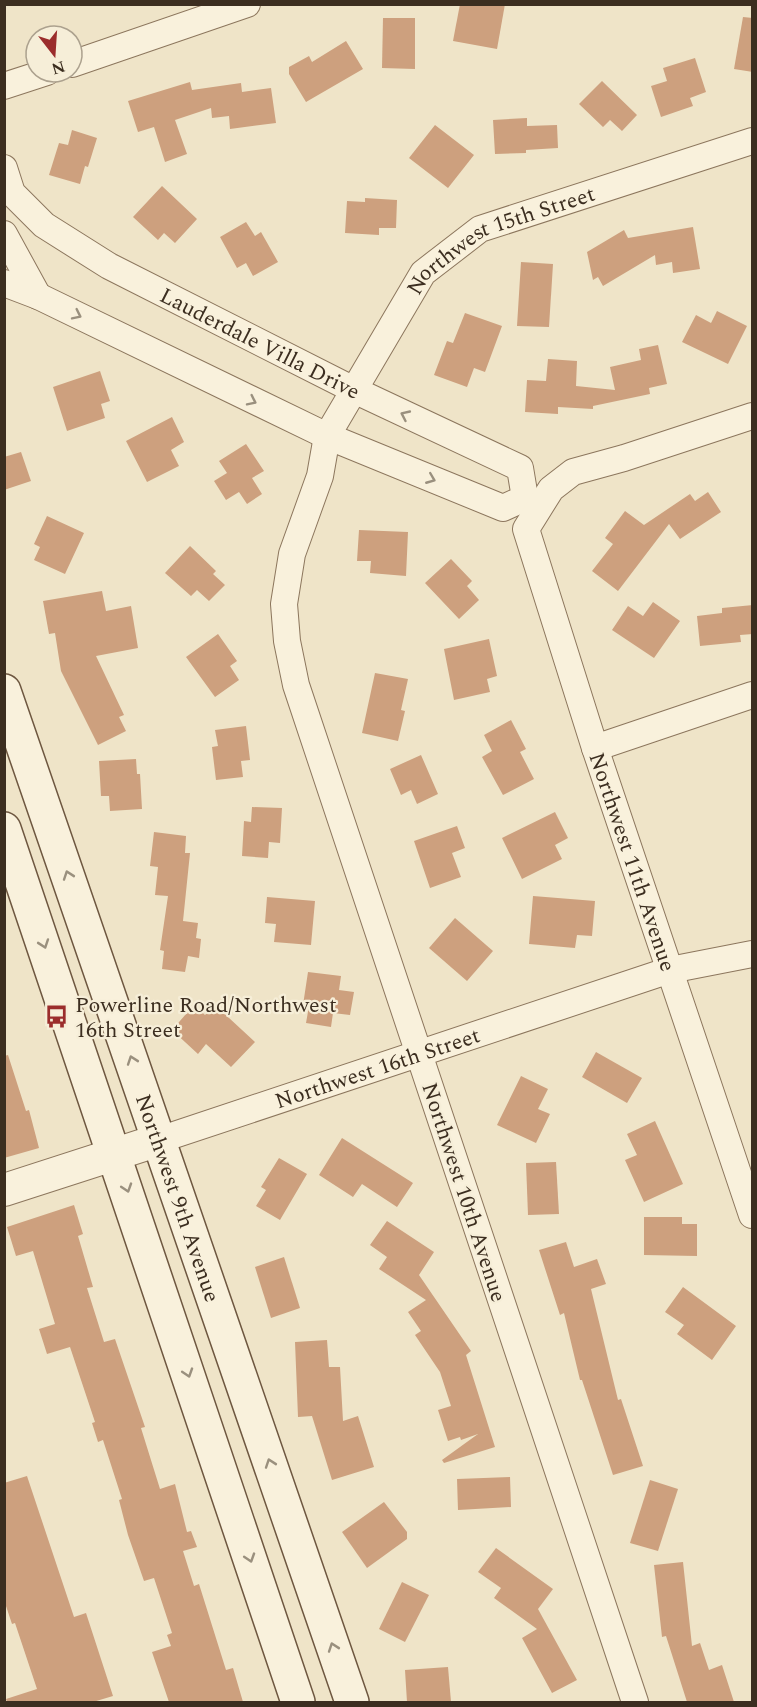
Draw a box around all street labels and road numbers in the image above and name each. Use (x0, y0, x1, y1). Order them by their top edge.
street label: Northwest 15th Street (399, 178, 600, 302)
street label: Lauderdale Villa Drive (154, 279, 365, 409)
street label: Northwest 11th Avenue (580, 748, 684, 976)
street label: Northwest 16th Street (271, 1019, 485, 1118)
street label: Northwest 10th Avenue (412, 1078, 515, 1306)
street label: Northwest 9th Avenue (126, 1090, 228, 1307)

